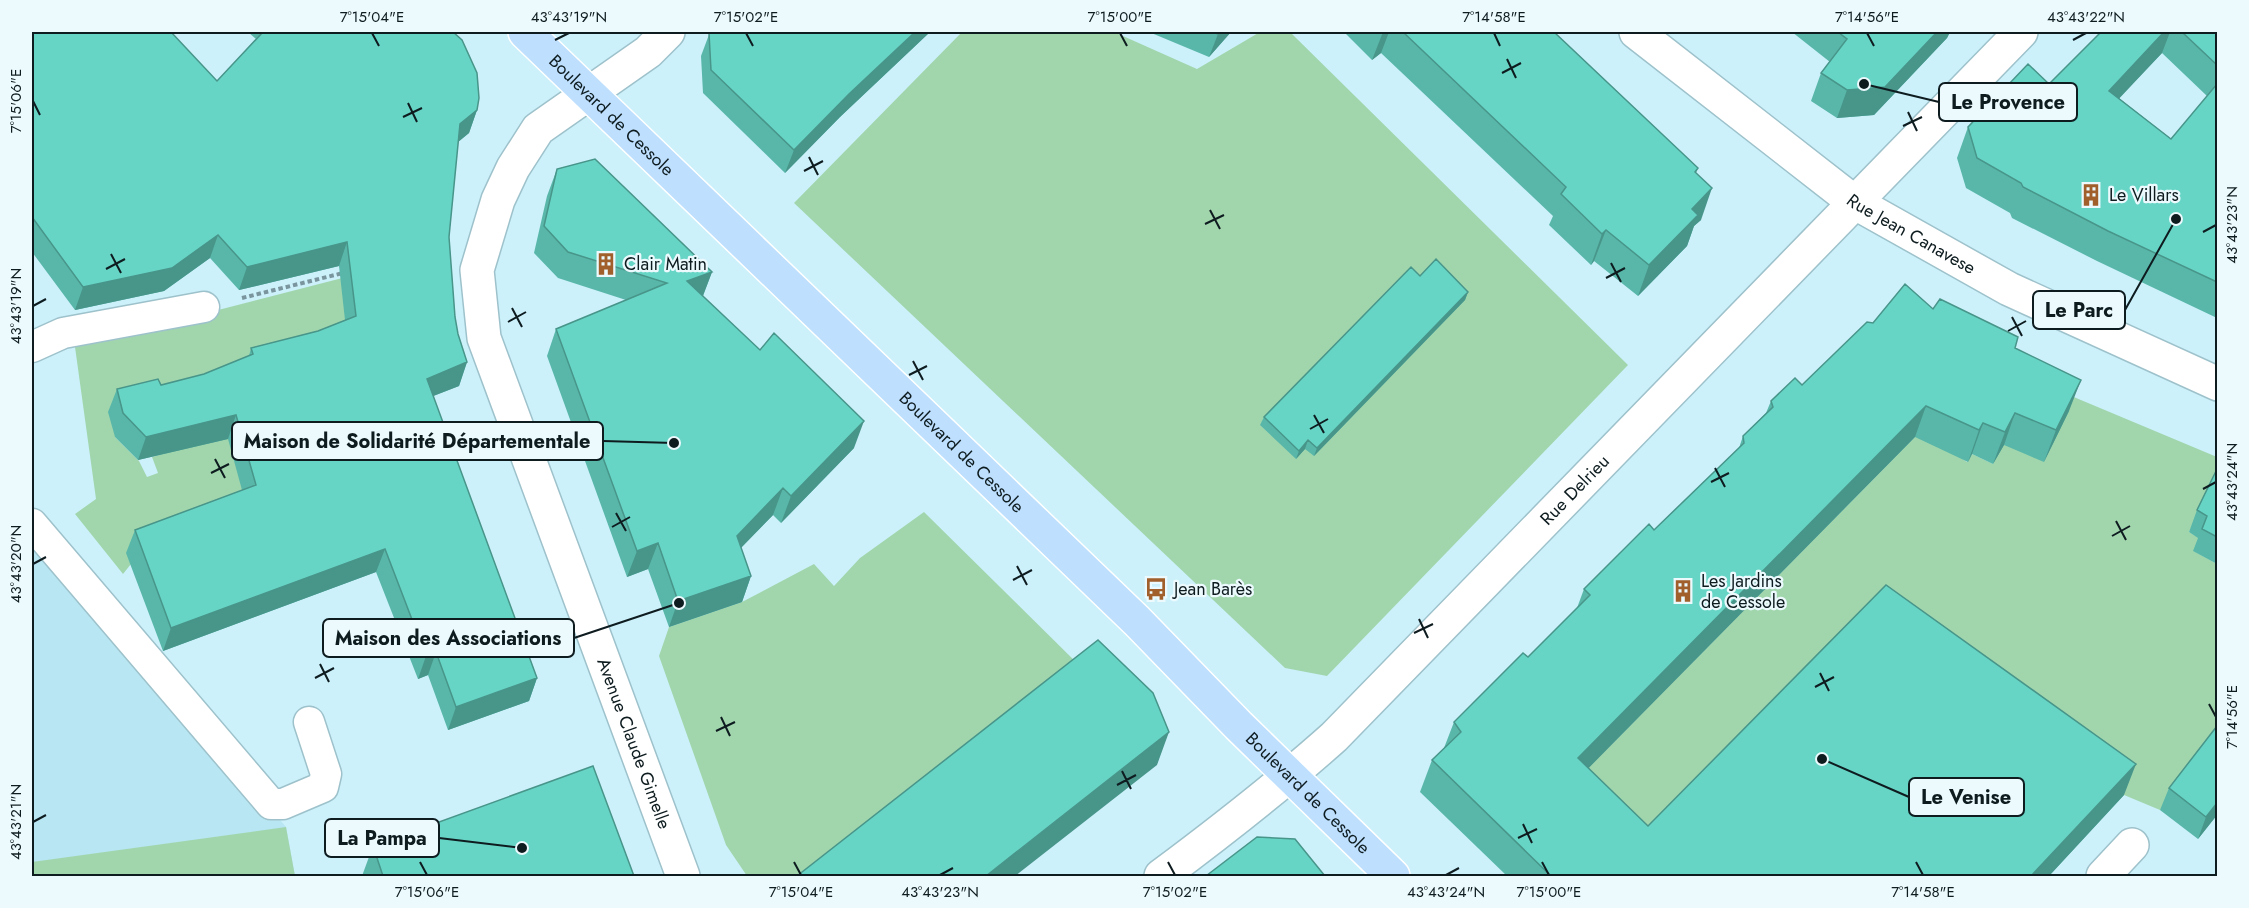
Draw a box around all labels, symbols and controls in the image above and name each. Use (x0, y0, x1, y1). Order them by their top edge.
text: 7°15'04"E (340, 6, 404, 28)
text: 43°43'19"N (531, 6, 607, 28)
text: 7°15'02"E (714, 6, 778, 28)
text: 7°15'00"E (1088, 6, 1152, 28)
text: 7°14'58"E (1462, 6, 1526, 28)
text: 7°14'56"E (1835, 6, 1899, 28)
text: 43°43'22"N (2047, 6, 2125, 28)
street label: Boulevard de Cessole (543, 49, 680, 182)
text: 7°15'06"E (5, 69, 27, 133)
callout: Le Provence (1939, 83, 2077, 121)
text: Le Provence (1951, 88, 2065, 117)
building icon: Le Villars (2078, 182, 2104, 208)
place label: Le Villars (2109, 182, 2179, 208)
text: 43°43'23"N (2221, 186, 2243, 264)
street label: Rue Jean Canavese (1841, 188, 1980, 281)
building icon: Clair Matin (593, 251, 619, 277)
place label: Clair Matin (624, 251, 707, 277)
text: 43°43'19"N (5, 268, 27, 344)
callout: Le Parc (2033, 291, 2125, 329)
text: Le Parc (2045, 296, 2113, 325)
street label: Boulevard de Cessole (893, 386, 1030, 519)
callout: Maison de Solidarité Départementale (232, 422, 603, 460)
text: Maison de Solidarité Départementale (244, 427, 590, 456)
text: 43°43'24"N (2221, 443, 2243, 521)
street label: Rue Delrieu (1534, 449, 1615, 531)
text: 43°43'20"N (5, 525, 27, 603)
place label: Les Jardins de Cessole (1701, 568, 1785, 615)
bus stop icon: Jean Barès (1143, 576, 1169, 602)
place label: Jean Barès (1172, 576, 1252, 602)
building icon: Les Jardins de Cessole (1670, 578, 1696, 604)
callout: Maison des Associations (323, 619, 574, 657)
text: Maison des Associations (335, 624, 561, 653)
street label: Avenue Claude Gimelle (590, 654, 678, 833)
text: 7°14'56"E (2221, 685, 2243, 749)
street label: Boulevard de Cessole (1240, 726, 1376, 860)
callout: Le Venise (1909, 778, 2024, 816)
text: Le Venise (1921, 783, 2011, 812)
text: 43°43'21"N (5, 784, 27, 860)
callout: La Pampa (325, 819, 439, 857)
text: La Pampa (337, 824, 427, 853)
text: 7°15'06"E (395, 881, 459, 903)
text: 7°15'04"E (769, 881, 833, 903)
text: 43°43'23"N (901, 881, 979, 903)
text: 7°15'02"E (1143, 881, 1207, 903)
text: 43°43'24"N (1407, 881, 1485, 903)
text: 7°15'00"E (1517, 881, 1581, 903)
text: 7°14'58"E (1891, 881, 1955, 903)

